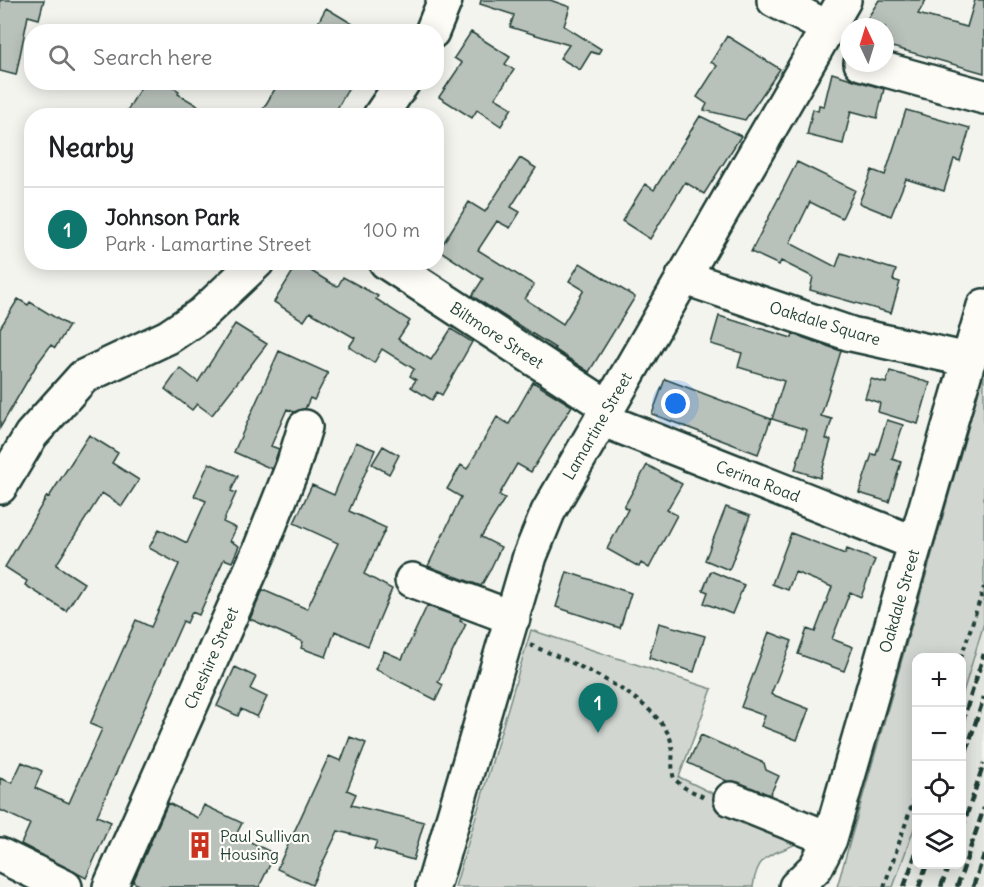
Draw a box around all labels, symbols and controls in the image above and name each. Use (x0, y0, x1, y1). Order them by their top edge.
north arrow (840, 18, 894, 72)
search box (24, 24, 444, 90)
icon: search (45, 41, 78, 74)
text: Search here (93, 43, 212, 71)
text: Nearby (48, 131, 134, 164)
text: Johnson Park (105, 203, 240, 231)
text: 1 (64, 217, 71, 242)
text: 100 m (363, 217, 420, 242)
text: Park · Lamartine Street (105, 231, 311, 256)
street label: Biltmore Street (447, 297, 548, 373)
street label: Oakdale Square (767, 297, 883, 349)
street label: Lamartine Street (558, 368, 636, 483)
your location (661, 389, 690, 418)
street label: Cerina Road (713, 456, 803, 506)
street label: Oakdale Street (875, 546, 924, 655)
street label: Cheshire Street (180, 603, 243, 712)
map controls (912, 653, 966, 869)
button: + (912, 653, 966, 707)
pin: 1 (578, 684, 618, 733)
button: − (912, 707, 966, 761)
button: locate (912, 761, 966, 815)
button: layers (912, 815, 966, 869)
place label: Paul Sullivan Housing (220, 826, 310, 864)
building icon: Paul Sullivan Housing (185, 830, 215, 860)

